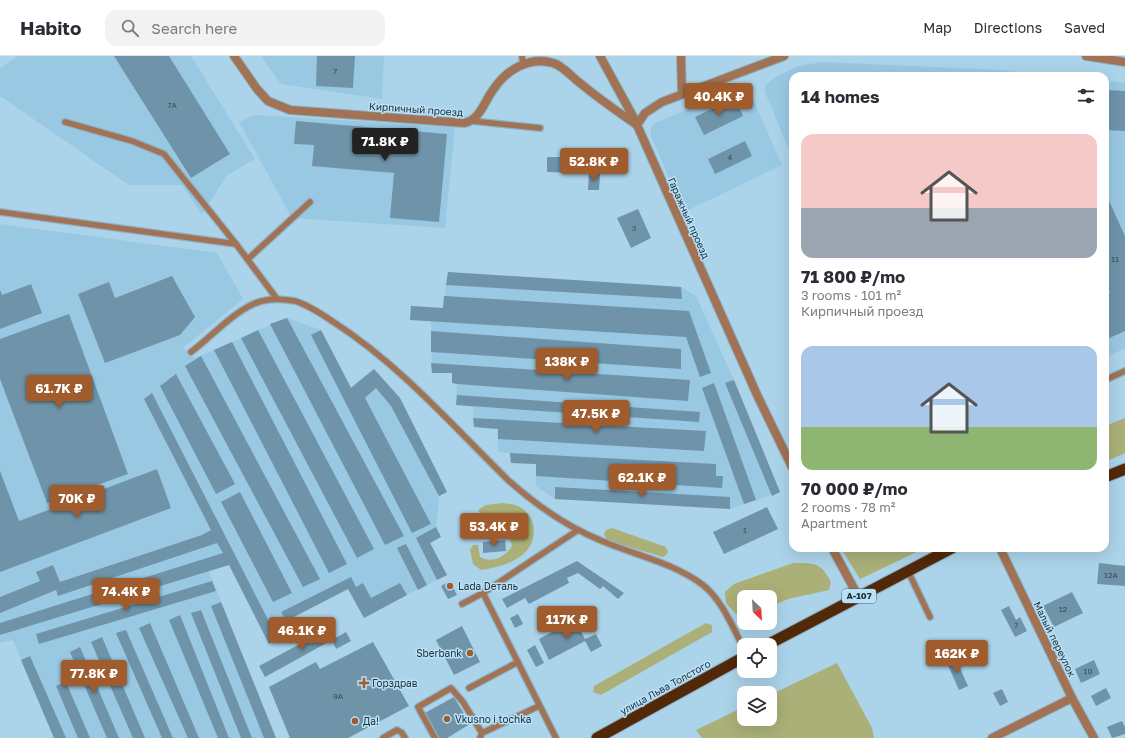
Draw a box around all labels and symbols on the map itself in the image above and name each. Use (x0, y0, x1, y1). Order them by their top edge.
house number: 7 (333, 66, 337, 76)
pin: 40.4K ₽ (682, 83, 756, 117)
house number: 7А (167, 100, 177, 110)
street label: Кирпичный проезд (369, 100, 463, 118)
pin: 71.8K ₽ (348, 128, 422, 162)
pin: 52.8K ₽ (557, 148, 631, 182)
house number: 4 (728, 152, 733, 162)
street label: Гаражный проезд (666, 176, 712, 260)
house number: 3 (632, 223, 637, 233)
house number: 11 (1111, 254, 1119, 264)
pin: 138K ₽ (534, 348, 600, 382)
pin: 61.7K ₽ (22, 375, 96, 409)
pin: 47.5K ₽ (559, 400, 633, 434)
pin: 62.1K ₽ (605, 464, 679, 498)
pin: 70K ₽ (49, 485, 105, 519)
pin: 53.4K ₽ (457, 513, 531, 547)
house number: 1 (743, 525, 747, 535)
house number: 12А (1104, 570, 1119, 580)
pin: 74.4K ₽ (89, 578, 163, 612)
place label: Lada Dеталь (458, 580, 518, 592)
marker: Lada Dеталь (445, 581, 455, 591)
road number: А-107 (842, 589, 876, 603)
north arrow (737, 590, 777, 630)
street label: Малый переулок (1032, 599, 1079, 679)
house number: 12 (1059, 604, 1068, 614)
pin: 117K ₽ (534, 606, 600, 640)
pin: 46.1K ₽ (265, 617, 339, 651)
house number: 7 (1014, 620, 1018, 630)
pin: 162K ₽ (924, 640, 990, 674)
place label: Sberbank (416, 647, 462, 659)
marker: Sberbank (465, 648, 475, 658)
street label: улица Льва Толстого (618, 657, 712, 717)
pin: 77.8K ₽ (57, 660, 131, 694)
house number: 10 (1084, 666, 1092, 676)
place label: Горздрав (372, 677, 418, 689)
marker: Горздрав (359, 678, 369, 688)
house number: 9А (333, 691, 344, 701)
place label: Vkusno i tochka (455, 713, 531, 725)
marker: Vkusno i tochka (442, 714, 452, 724)
place label: Да! (363, 715, 379, 727)
marker: Да! (350, 716, 360, 726)

